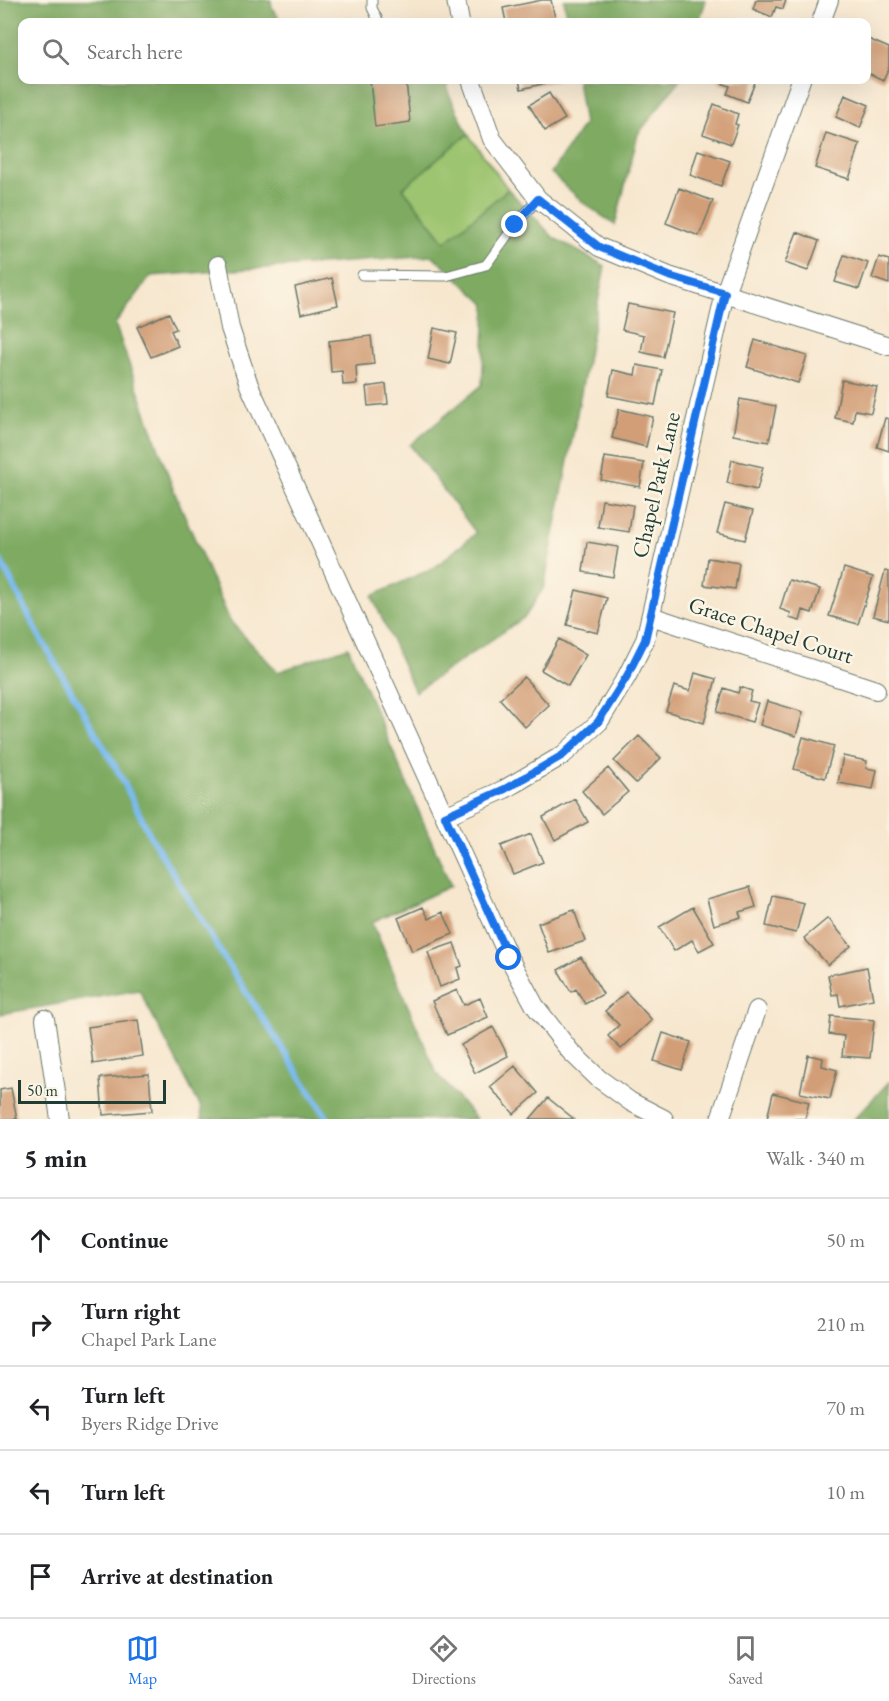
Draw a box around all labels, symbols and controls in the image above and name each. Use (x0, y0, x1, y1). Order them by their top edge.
search box (18, 18, 871, 84)
icon: search (39, 35, 72, 68)
text: Search here (87, 37, 182, 66)
route end (501, 211, 527, 237)
street label: Chapel Park Lane (625, 409, 687, 561)
street label: Grace Chapel Court (685, 590, 857, 670)
route start (495, 944, 521, 970)
scale bar (18, 1077, 166, 1104)
text: 50 m (27, 1080, 58, 1101)
text: 5 min (24, 1141, 87, 1175)
text: Walk · 340 m (766, 1145, 865, 1171)
icon: ahead (24, 1224, 57, 1257)
text: Continue (81, 1226, 168, 1255)
text: 50 m (826, 1227, 865, 1253)
text: Turn right (81, 1297, 180, 1326)
icon: right (24, 1308, 57, 1341)
text: 210 m (817, 1311, 865, 1337)
text: Chapel Park Lane (81, 1326, 217, 1352)
text: Turn left (81, 1381, 165, 1410)
icon: left (24, 1392, 57, 1425)
text: 70 m (826, 1395, 865, 1421)
text: Byers Ridge Drive (81, 1410, 218, 1436)
icon: left (24, 1476, 57, 1509)
text: Turn left (81, 1478, 165, 1507)
text: 10 m (826, 1479, 865, 1505)
icon: arrive (24, 1560, 57, 1593)
text: Arrive at destination (81, 1562, 273, 1591)
tab: Map (126, 1632, 159, 1689)
tab: Directions (412, 1632, 476, 1689)
tab: Saved (728, 1632, 763, 1689)

